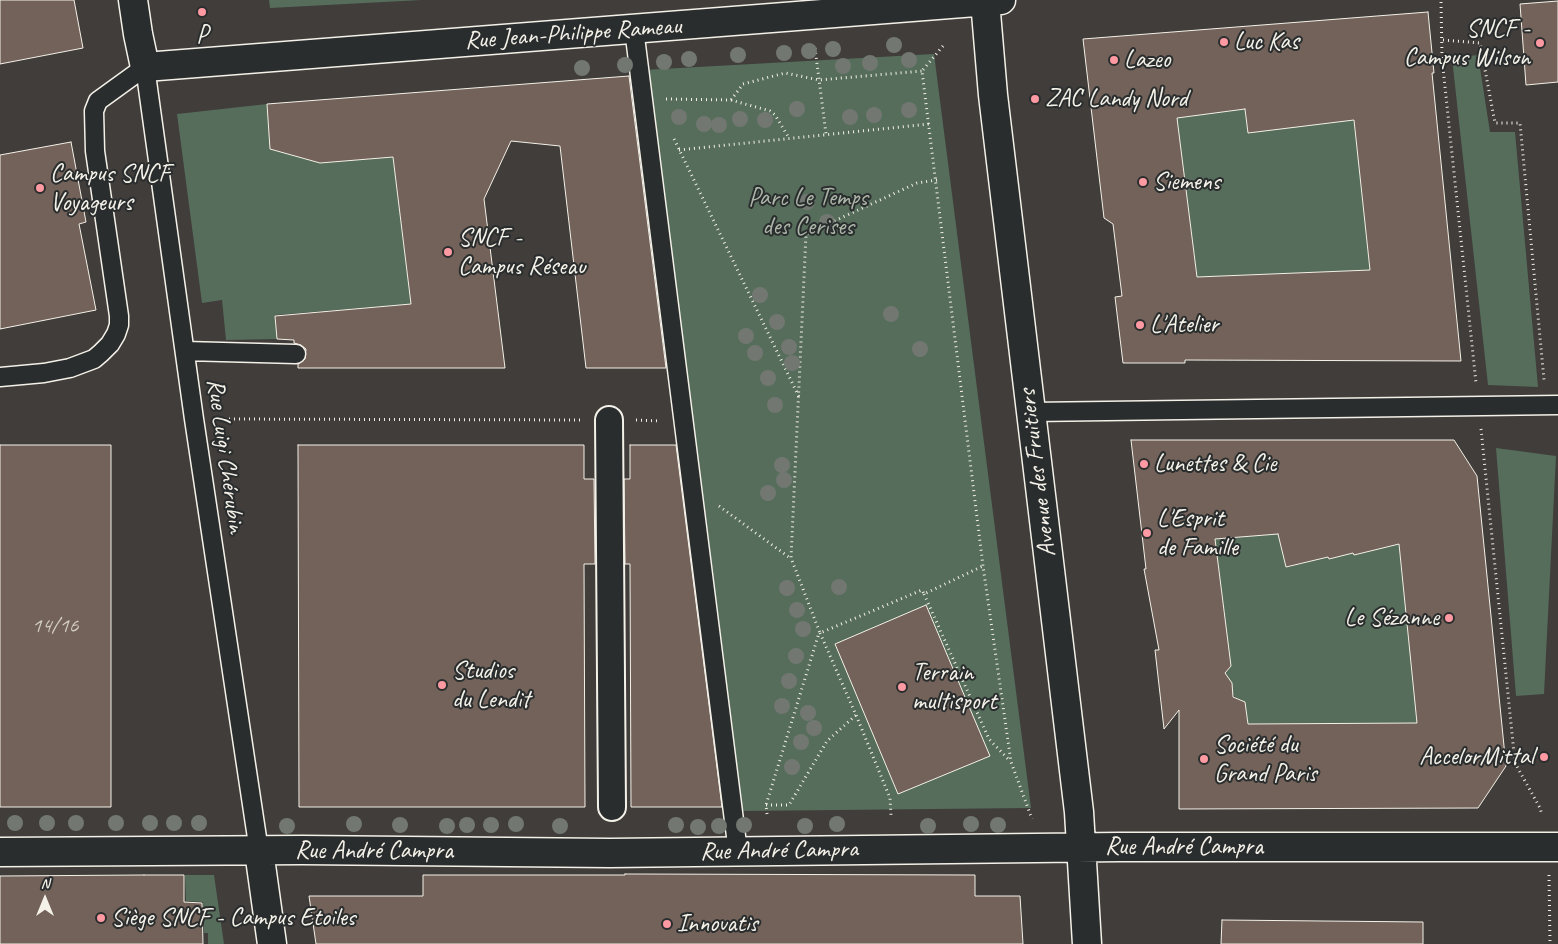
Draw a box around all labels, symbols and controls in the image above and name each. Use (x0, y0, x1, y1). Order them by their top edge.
marker: P (196, 6, 208, 18)
street label: Rue Jean-Philippe Rameau (464, 11, 682, 57)
place label: SNCF - Campus Wilson (1404, 14, 1530, 73)
place label: P (196, 20, 208, 50)
place label: Luc Kas (1234, 27, 1299, 57)
marker: Luc Kas (1218, 36, 1230, 48)
marker: SNCF - Campus Wilson (1534, 37, 1546, 49)
place label: Lazeo (1124, 45, 1170, 75)
marker: Lazeo (1108, 54, 1120, 66)
place label: ZAC Landy Nord (1045, 84, 1188, 114)
marker: ZAC Landy Nord (1029, 93, 1041, 105)
place label: Campus SNCF Voyageurs (50, 159, 170, 218)
place label: Siemens (1153, 167, 1220, 197)
marker: Siemens (1137, 176, 1149, 188)
marker: Campus SNCF Voyageurs (34, 182, 46, 194)
park label: Parc Le Temps des Cerises (748, 183, 868, 242)
place label: SNCF - Campus Réseau (458, 223, 585, 282)
marker: SNCF - Campus Réseau (442, 246, 454, 258)
place label: L'Atelier (1150, 310, 1219, 340)
marker: L'Atelier (1134, 319, 1146, 331)
street label: Rue Luigi Chérubin (199, 377, 251, 535)
street label: Avenue des Fruitiers (1013, 387, 1063, 559)
place label: Lunettes & Cie (1154, 449, 1276, 479)
marker: Lunettes & Cie (1138, 458, 1150, 470)
place label: L'Esprit de Famille (1157, 504, 1238, 563)
marker: L'Esprit de Famille (1141, 527, 1153, 539)
place label: Le Sézanne (1344, 603, 1439, 633)
marker: Le Sézanne (1443, 612, 1455, 624)
house number: 14/16 (32, 613, 78, 639)
place label: Studios du Lendit (452, 656, 530, 715)
place label: Terrain multisport (912, 658, 996, 717)
marker: Studios du Lendit (436, 679, 448, 691)
marker: Terrain multisport (896, 681, 908, 693)
place label: Société du Grand Paris (1214, 730, 1317, 789)
place label: AccelorMittal (1419, 742, 1534, 772)
marker: AccelorMittal (1538, 751, 1550, 763)
marker: Société du Grand Paris (1198, 753, 1210, 765)
street label: Rue André Campra (1105, 832, 1263, 862)
street label: Rue André Campra (700, 835, 858, 867)
street label: Rue André Campra (295, 836, 453, 866)
north arrow (20, 874, 70, 924)
text: N (41, 875, 49, 892)
place label: Siège SNCF - Campus Etoiles (111, 903, 355, 933)
place label: Innovatis (677, 909, 758, 939)
marker: Siège SNCF - Campus Etoiles (95, 912, 107, 924)
marker: Innovatis (661, 918, 673, 930)

